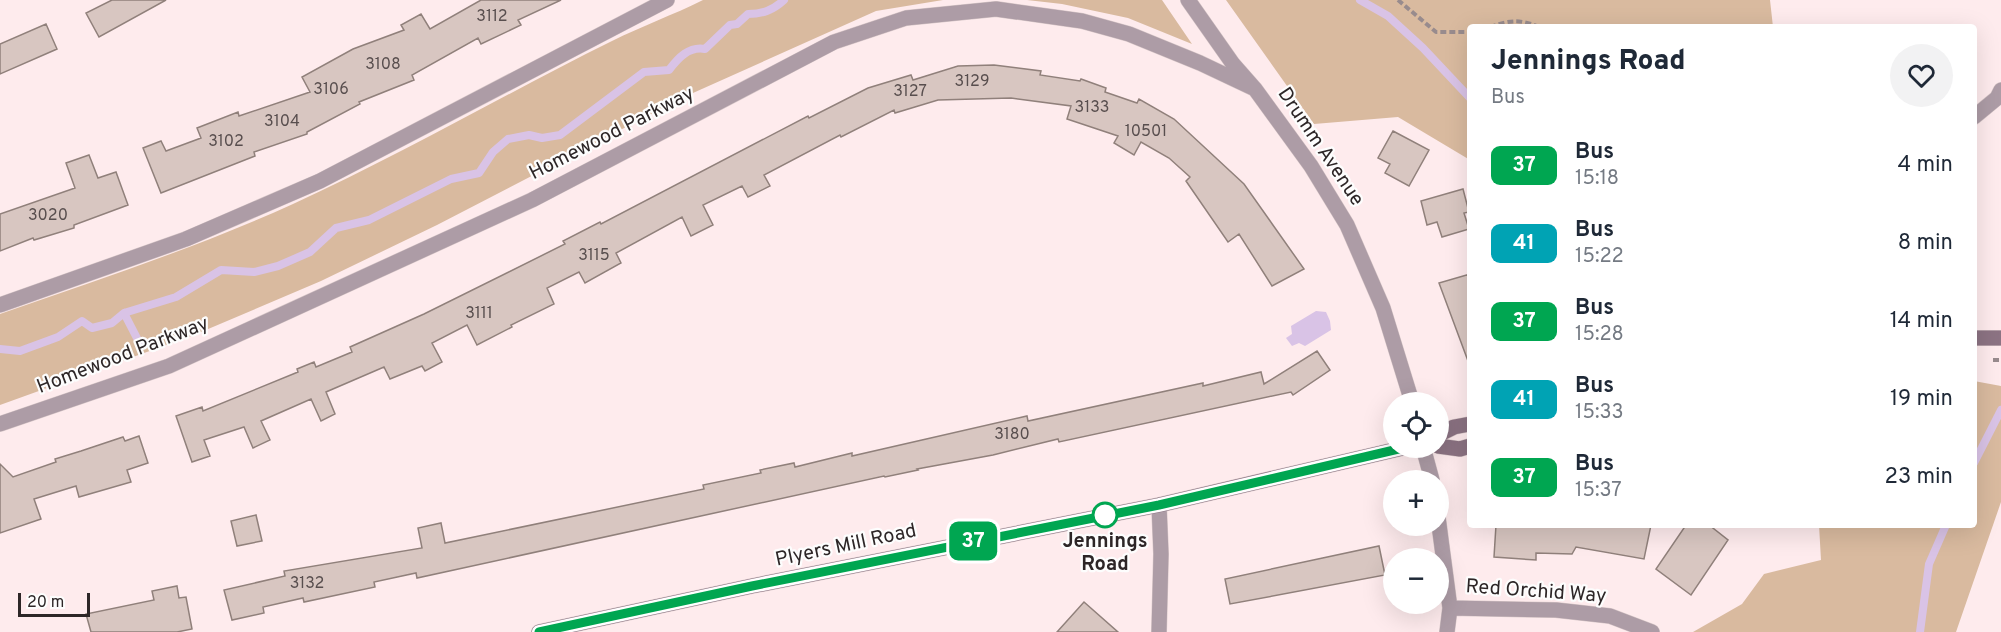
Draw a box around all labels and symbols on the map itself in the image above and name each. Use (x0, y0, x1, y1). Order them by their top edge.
house number: 3112 (476, 7, 508, 27)
house number: 3108 (365, 55, 401, 75)
house number: 3129 (955, 72, 989, 92)
house number: 3106 (313, 80, 349, 100)
street label: Homewood Parkway (525, 81, 699, 187)
house number: 3127 (893, 82, 927, 102)
street label: Drumm Avenue (1271, 83, 1369, 211)
house number: 3133 (1075, 98, 1109, 118)
house number: 3104 (264, 112, 300, 132)
house number: 10501 (1125, 122, 1167, 142)
house number: 3102 (208, 132, 244, 152)
house number: 3020 (28, 206, 68, 226)
house number: 3115 (578, 246, 610, 266)
house number: 3111 (465, 304, 493, 324)
street label: Homewood Parkway (33, 311, 213, 401)
house number: 3180 (994, 425, 1030, 445)
marker: Jennings Road (1092, 502, 1118, 528)
street label: Plyers Mill Road (773, 518, 919, 574)
line badge: 37 (946, 522, 1000, 560)
place label: Jennings Road (1062, 529, 1148, 578)
house number: 3132 (290, 574, 324, 594)
street label: Red Orchid Way (1465, 574, 1607, 610)
scale bar (18, 590, 90, 618)

